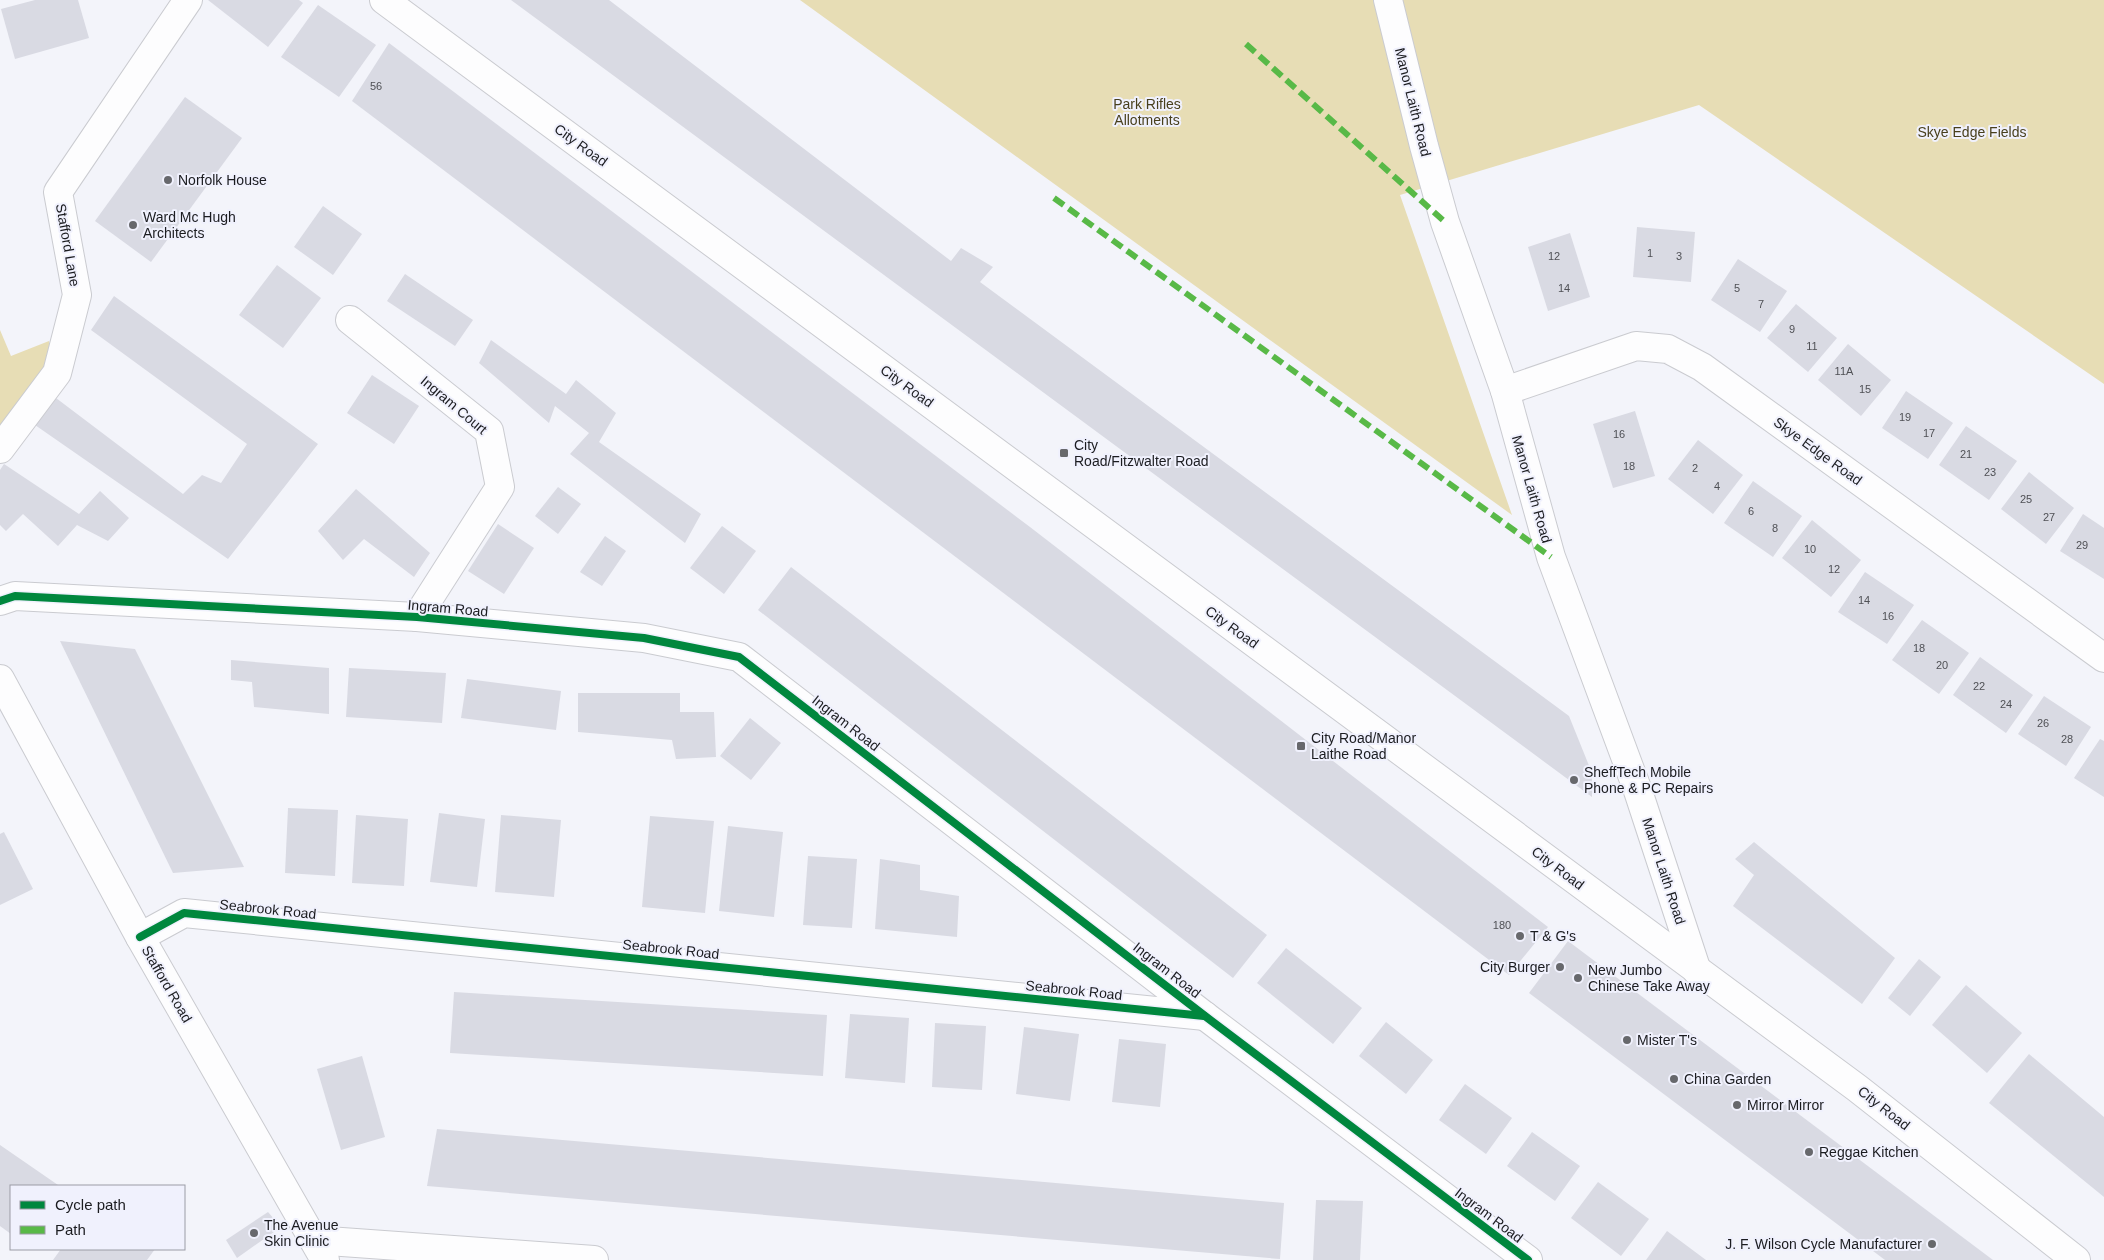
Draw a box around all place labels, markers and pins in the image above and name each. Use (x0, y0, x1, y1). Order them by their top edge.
place label: Norfolk House (178, 172, 267, 188)
marker: Norfolk House (162, 174, 174, 186)
place label: Ward Mc Hugh Architects (143, 209, 236, 241)
marker: Ward Mc Hugh Architects (127, 219, 139, 231)
place label: City Road/Fitzwalter Road (1074, 437, 1209, 469)
marker: City Road/Fitzwalter Road (1058, 447, 1070, 459)
place label: City Road/Manor Laithe Road (1311, 730, 1416, 762)
marker: City Road/Manor Laithe Road (1295, 740, 1307, 752)
place label: SheffTech Mobile Phone & PC Repairs (1584, 764, 1713, 796)
marker: SheffTech Mobile Phone & PC Repairs (1568, 774, 1580, 786)
place label: T & G's (1530, 928, 1576, 944)
marker: T & G's (1514, 930, 1526, 942)
place label: City Burger (1480, 959, 1550, 975)
marker: City Burger (1554, 961, 1566, 973)
place label: New Jumbo Chinese Take Away (1588, 962, 1710, 994)
marker: New Jumbo Chinese Take Away (1572, 972, 1584, 984)
place label: Mister T's (1637, 1032, 1697, 1048)
marker: Mister T's (1621, 1034, 1633, 1046)
place label: China Garden (1684, 1071, 1771, 1087)
marker: China Garden (1668, 1073, 1680, 1085)
place label: Mirror Mirror (1747, 1097, 1824, 1113)
marker: Mirror Mirror (1731, 1099, 1743, 1111)
place label: Reggae Kitchen (1819, 1144, 1919, 1160)
marker: Reggae Kitchen (1803, 1146, 1815, 1158)
place label: The Avenue Skin Clinic (264, 1217, 339, 1249)
marker: The Avenue Skin Clinic (248, 1227, 260, 1239)
place label: J. F. Wilson Cycle Manufacturer (1725, 1236, 1922, 1252)
marker: J. F. Wilson Cycle Manufacturer (1926, 1238, 1938, 1250)

